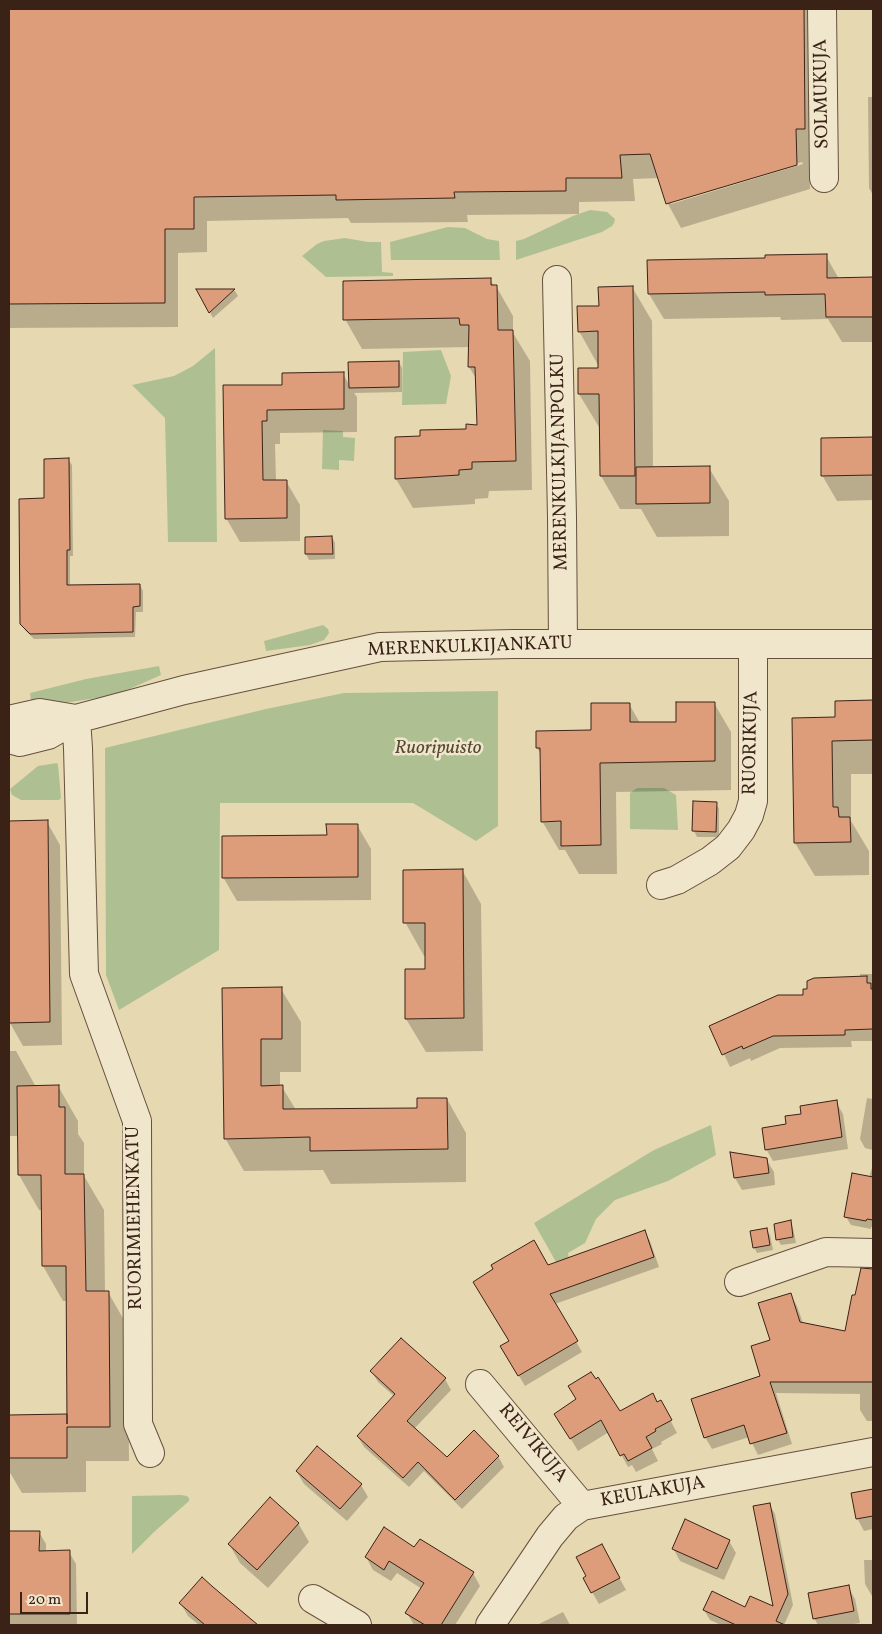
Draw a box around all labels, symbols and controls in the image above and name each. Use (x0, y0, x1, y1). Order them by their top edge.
street label: SOLMUKUJA (811, 39, 835, 149)
street label: MERENKULKIJANPOLKU (548, 353, 574, 571)
street label: MERENKULKIJANKATU (367, 633, 573, 663)
street label: RUORIKUJA (740, 691, 764, 795)
park label: Ruoripuisto (395, 739, 481, 761)
street label: RUORIMIEHENKATU (123, 1126, 149, 1310)
street label: REIVIKUJA (493, 1400, 571, 1488)
street label: KEULAKUJA (599, 1473, 707, 1513)
scale bar (22, 1582, 90, 1614)
text: 20 m (28, 1590, 61, 1611)

